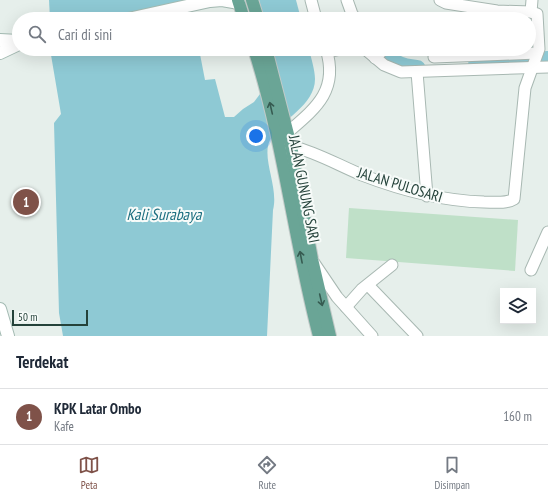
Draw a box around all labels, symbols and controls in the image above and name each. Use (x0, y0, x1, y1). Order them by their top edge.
search box (12, 12, 536, 56)
icon: search (26, 23, 48, 45)
text: Cari di sini (58, 25, 112, 44)
one-way arrow (266, 102, 274, 115)
your location (246, 126, 266, 146)
street label: JALAN GUNUNG SARI (285, 132, 324, 244)
street label: JALAN PULOSARI (354, 162, 445, 206)
pin: 1 (13, 187, 39, 217)
water label: Kali Surabaya (127, 204, 203, 224)
one-way arrow (297, 251, 305, 264)
map controls (500, 288, 536, 324)
button: layers (500, 288, 536, 324)
one-way arrow (318, 293, 325, 306)
scale bar (12, 308, 88, 327)
text: 50 m (18, 310, 37, 324)
text: Terdekat (16, 351, 68, 373)
text: KPK Latar Ombo (54, 399, 141, 418)
text: 1 (26, 408, 32, 425)
text: 160 m (503, 408, 532, 425)
text: Kafe (54, 418, 74, 435)
tab: Peta (78, 454, 100, 492)
tab: Rute (256, 454, 278, 492)
tab: Disimpan (434, 454, 470, 492)

